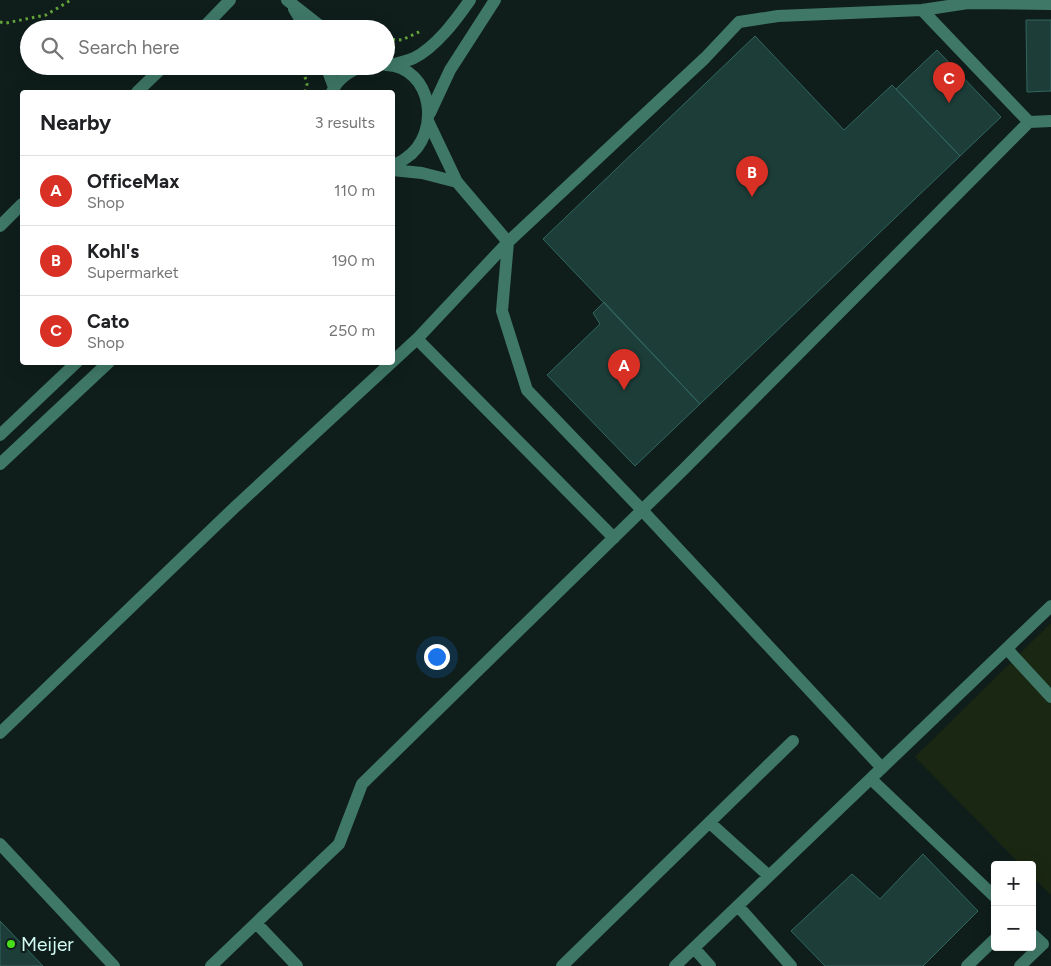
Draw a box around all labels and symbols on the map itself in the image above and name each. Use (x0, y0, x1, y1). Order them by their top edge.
pin: C (933, 62, 965, 103)
pin: B (736, 156, 768, 197)
pin: A (608, 349, 640, 390)
your location (424, 644, 450, 670)
place label: Meijer (21, 933, 74, 956)
marker: Meijer (5, 938, 17, 950)

